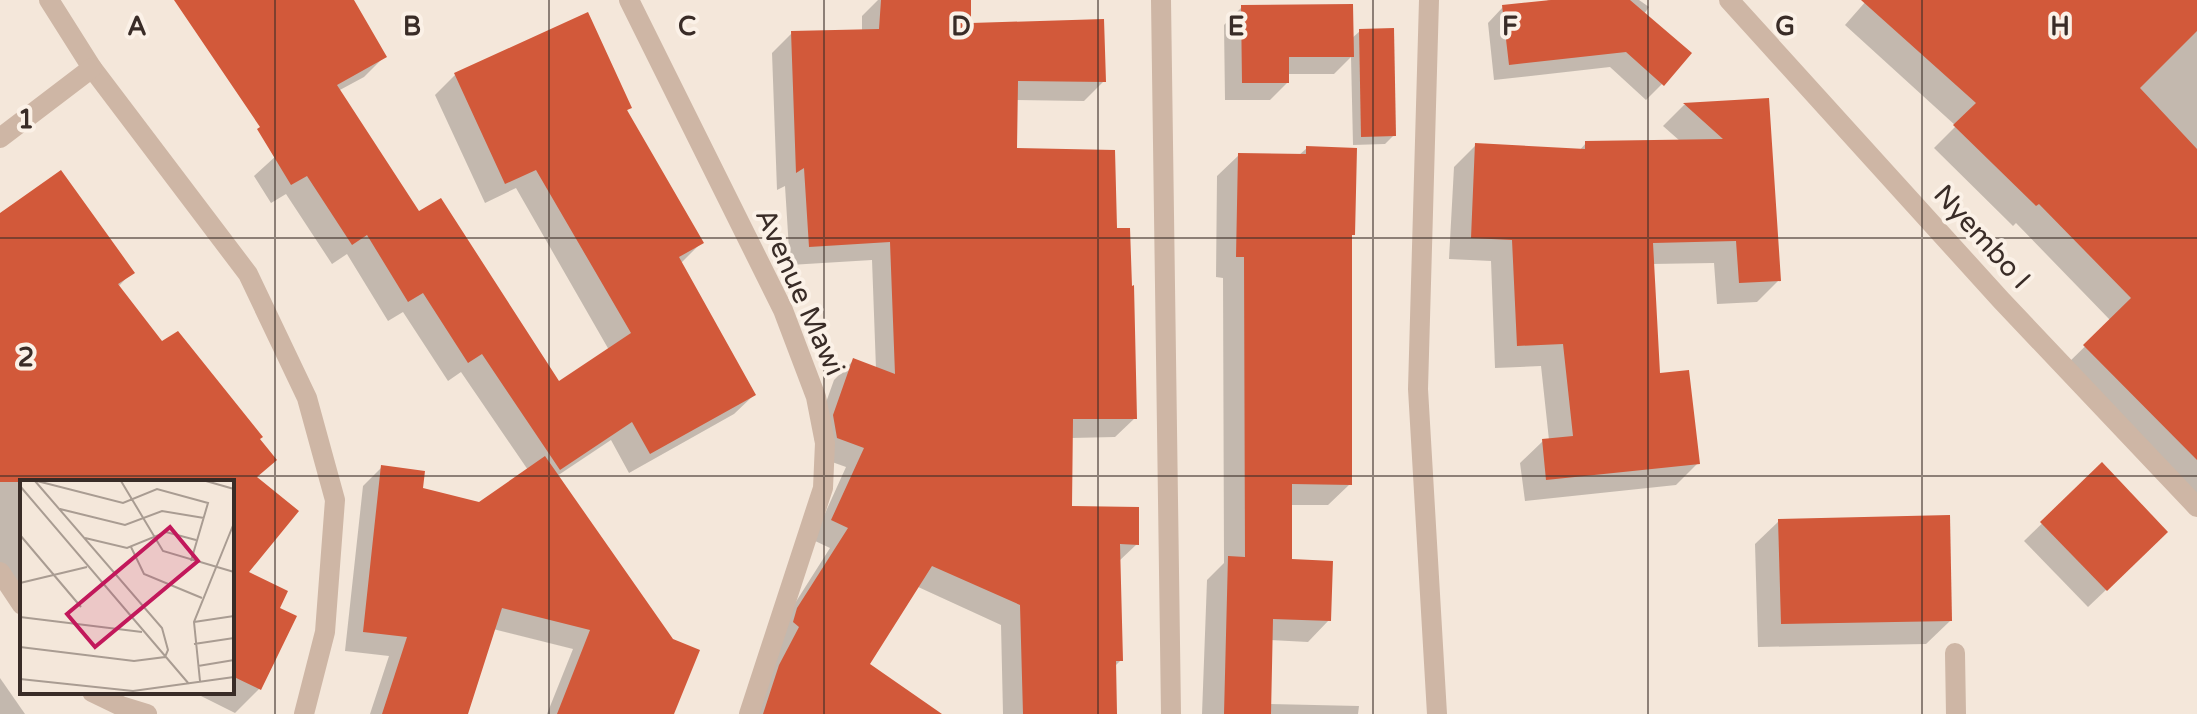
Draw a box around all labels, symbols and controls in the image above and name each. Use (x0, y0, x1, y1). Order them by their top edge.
text: A (127, 11, 147, 42)
text: B (403, 11, 421, 42)
text: C (678, 11, 696, 42)
text: D (951, 11, 971, 42)
text: E (1228, 11, 1244, 42)
text: F (1502, 11, 1518, 42)
text: G (1775, 11, 1795, 42)
text: H (2050, 11, 2070, 42)
text: 1 (18, 104, 34, 135)
street label: Nyembo I (1926, 178, 2038, 296)
street label: Avenue Mawi (748, 203, 852, 381)
text: 2 (18, 342, 34, 373)
inset map (20, 480, 234, 694)

